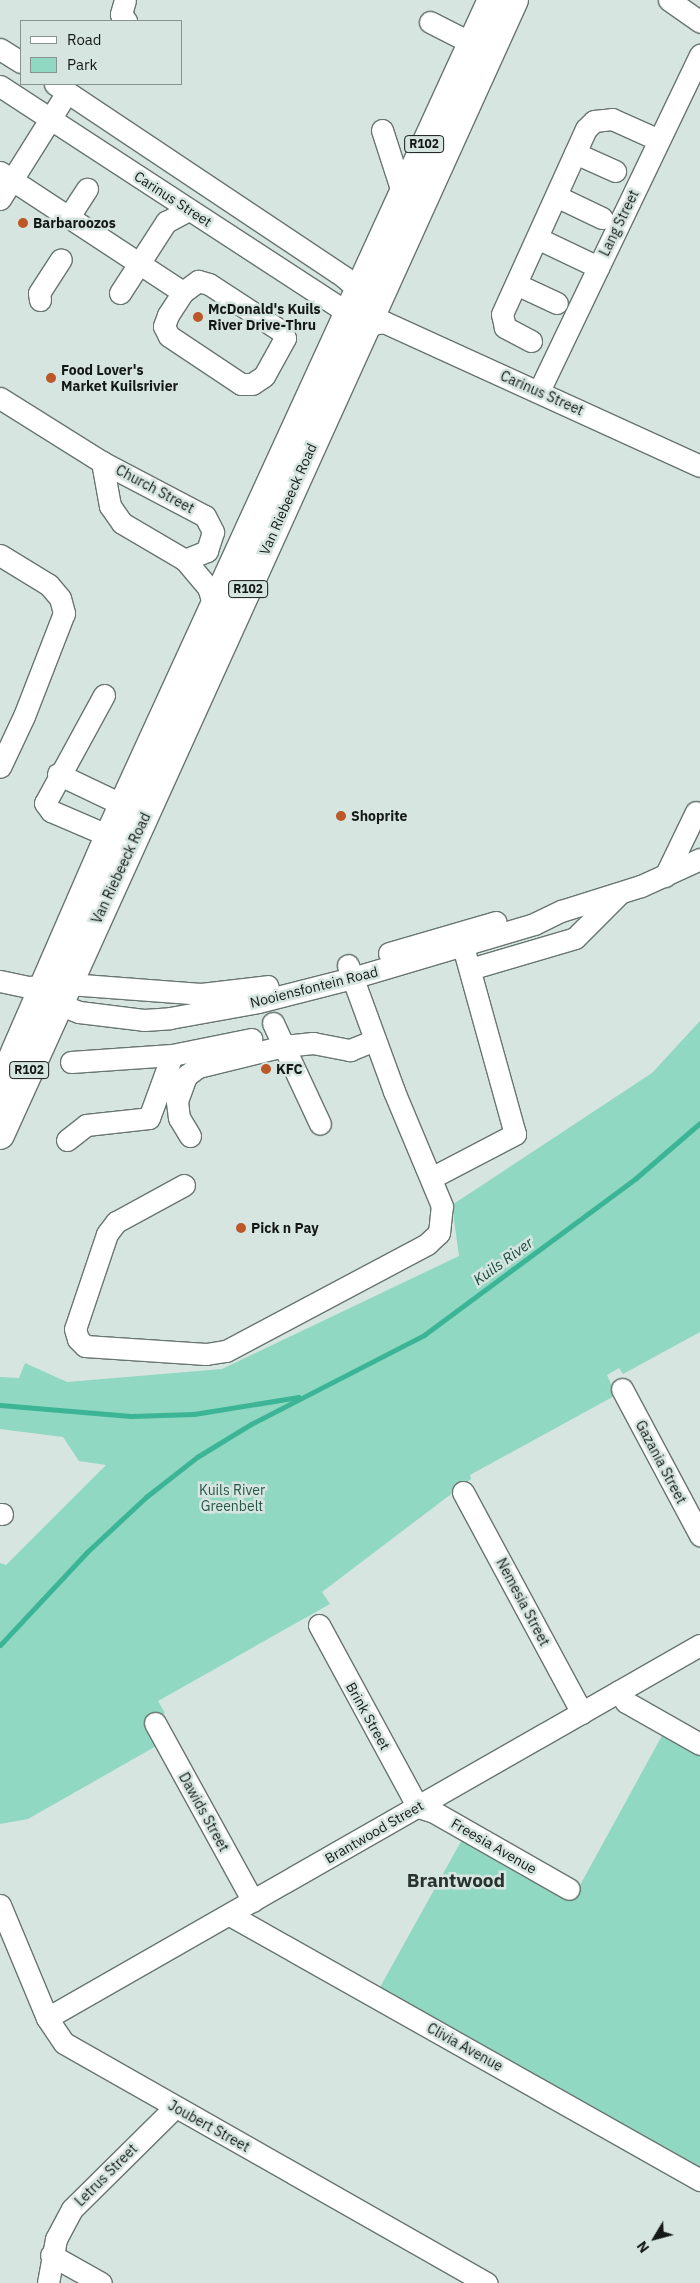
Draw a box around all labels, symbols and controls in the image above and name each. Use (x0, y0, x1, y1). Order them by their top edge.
legend (20, 20, 182, 85)
text: Road (67, 30, 102, 49)
text: Park (67, 55, 97, 74)
road number: R102 (404, 134, 444, 154)
street label: Carinus Street (131, 168, 215, 230)
street label: Lang Street (596, 187, 642, 259)
place label: Barbaroozos (33, 215, 116, 231)
marker: Barbaroozos (17, 217, 29, 229)
place label: McDonald's Kuils River Drive-Thru (208, 301, 321, 334)
marker: McDonald's Kuils River Drive-Thru (192, 311, 204, 323)
place label: Food Lover's Market Kuilsrivier (61, 362, 178, 394)
street label: Carinus Street (498, 367, 586, 419)
marker: Food Lover's Market Kuilsrivier (45, 372, 57, 384)
street label: Van Riebeeck Road (256, 441, 320, 557)
street label: Church Street (113, 461, 197, 517)
road number: R102 (228, 580, 268, 598)
place label: Shoprite (351, 808, 407, 824)
street label: Van Riebeeck Road (88, 810, 154, 926)
marker: Shoprite (335, 810, 347, 822)
street label: Nooiensfontein Road (248, 963, 380, 1011)
road number: R102 (9, 1060, 49, 1080)
place label: KFC (276, 1061, 303, 1077)
marker: KFC (260, 1063, 272, 1075)
place label: Pick n Pay (251, 1220, 319, 1236)
marker: Pick n Pay (235, 1222, 247, 1234)
water label: Kuils River (470, 1233, 536, 1289)
street label: Gazania Street (632, 1418, 690, 1506)
park label: Kuils River Greenbelt (199, 1482, 265, 1514)
street label: Nemesia Street (493, 1555, 553, 1649)
street label: Brink Street (343, 1679, 393, 1753)
street label: Dawids Street (175, 1770, 233, 1854)
street label: Brantwood Street (322, 1797, 426, 1867)
street label: Freesia Avenue (448, 1815, 540, 1877)
district label: Brantwood (407, 1870, 505, 1892)
street label: Clivia Avenue (424, 2019, 506, 2075)
street label: Joubert Street (165, 2097, 253, 2155)
street label: Letrus Street (71, 2140, 141, 2210)
north arrow (630, 2213, 680, 2263)
text: N (633, 2238, 653, 2256)

